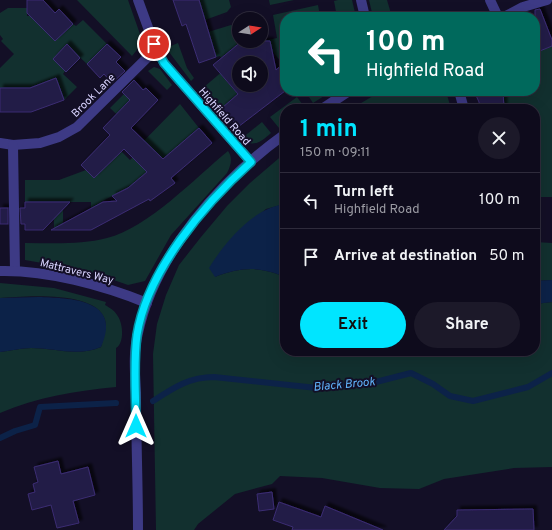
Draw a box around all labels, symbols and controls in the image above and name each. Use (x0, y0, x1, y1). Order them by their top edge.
north arrow (232, 12, 268, 48)
map controls (232, 12, 268, 92)
text: 100 m (366, 25, 446, 61)
pin (137, 27, 171, 61)
icon: left (300, 28, 352, 80)
icon: arrive (143, 33, 165, 55)
button: sound (232, 56, 268, 92)
text: Highfield Road (366, 60, 484, 83)
street label: Brook Lane (69, 71, 119, 121)
street label: Highfield Road (195, 85, 253, 149)
text: 1 min (300, 115, 358, 145)
button: close (478, 117, 520, 159)
text: 150 m · 09:11 (300, 145, 370, 161)
text: Turn left (334, 183, 394, 202)
icon: left (300, 190, 322, 212)
text: 100 m (479, 191, 520, 210)
text: Highfield Road (334, 202, 420, 218)
icon: arrive (300, 246, 322, 268)
text: Arrive at destination (334, 247, 477, 266)
text: 50 m (489, 247, 524, 266)
street label: Mattravers Way (38, 256, 115, 288)
button: Exit (300, 302, 406, 348)
button: Share (414, 302, 520, 348)
water label: Black Brook (313, 374, 377, 396)
position arrow (115, 405, 157, 447)

